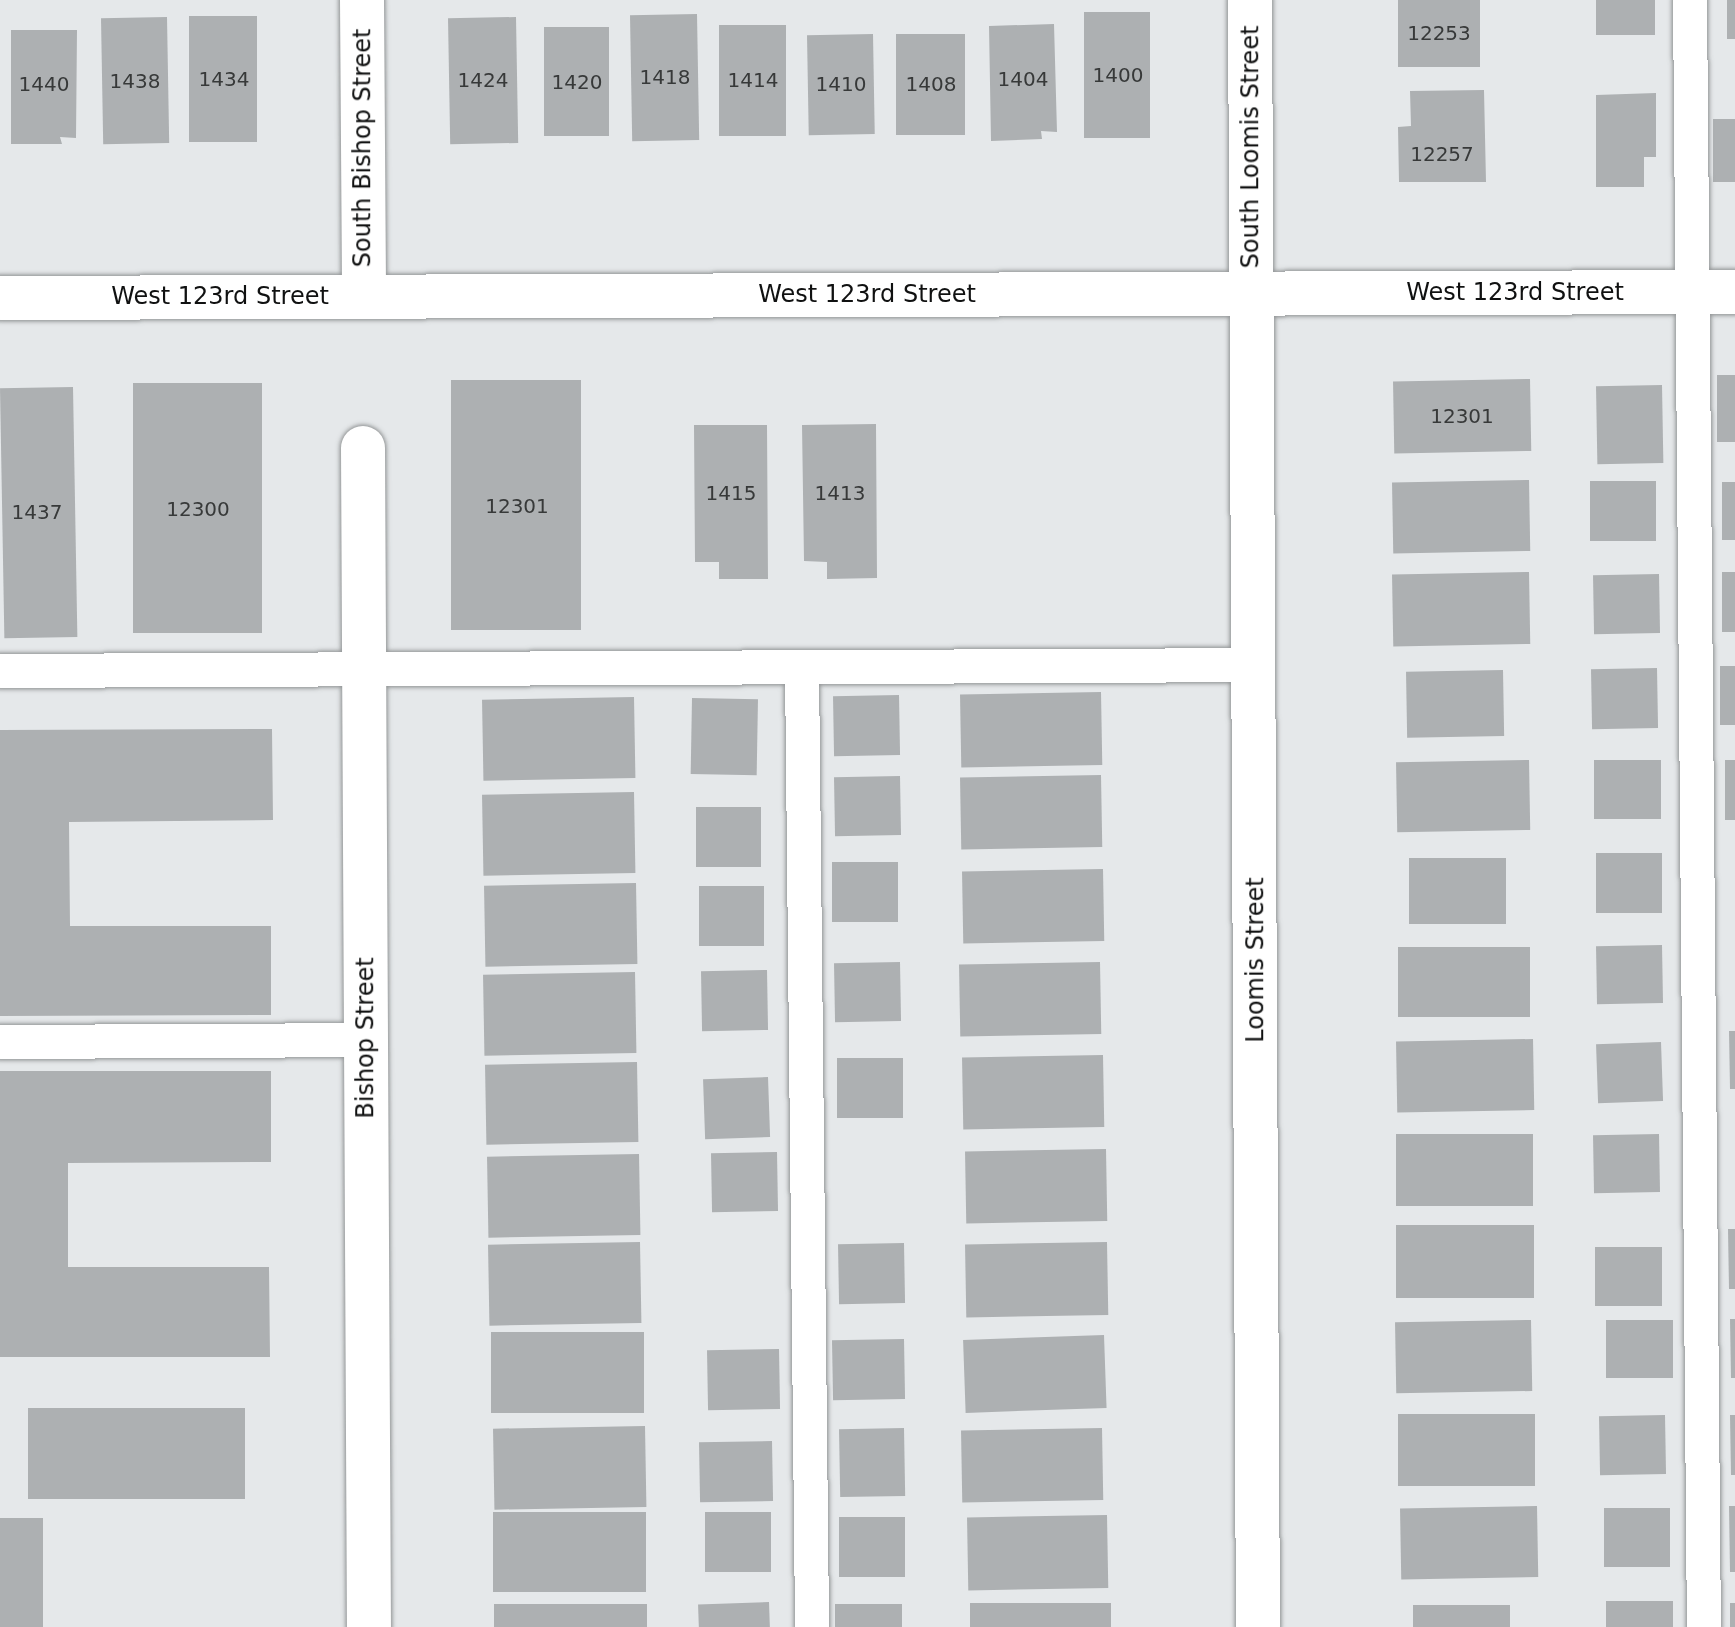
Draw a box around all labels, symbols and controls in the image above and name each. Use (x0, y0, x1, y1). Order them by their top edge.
house number: 12253 (1407, 21, 1471, 45)
street label: South Loomis Street (1237, 26, 1265, 268)
street label: South Bishop Street (349, 29, 377, 267)
house number: 1400 (1093, 63, 1143, 87)
house number: 1418 (640, 65, 690, 89)
house number: 1434 (199, 67, 249, 91)
house number: 1404 (998, 67, 1048, 91)
house number: 1424 (458, 68, 508, 92)
house number: 1414 (728, 68, 778, 92)
house number: 1438 (110, 69, 160, 93)
house number: 1420 (552, 70, 602, 94)
house number: 1440 (19, 72, 69, 96)
house number: 1410 (816, 72, 866, 96)
house number: 1408 (906, 72, 956, 96)
house number: 12257 (1410, 142, 1474, 166)
street label: West 123rd Street (1406, 279, 1624, 307)
street label: West 123rd Street (758, 281, 976, 309)
street label: West 123rd Street (111, 283, 329, 311)
house number: 12301 (1430, 404, 1494, 428)
house number: 1415 (706, 481, 756, 505)
house number: 1413 (815, 481, 865, 505)
house number: 12301 (485, 494, 549, 518)
house number: 12300 (166, 497, 230, 521)
house number: 1437 (12, 500, 62, 524)
street label: Loomis Street (1242, 877, 1270, 1043)
street label: Bishop Street (352, 957, 380, 1119)

